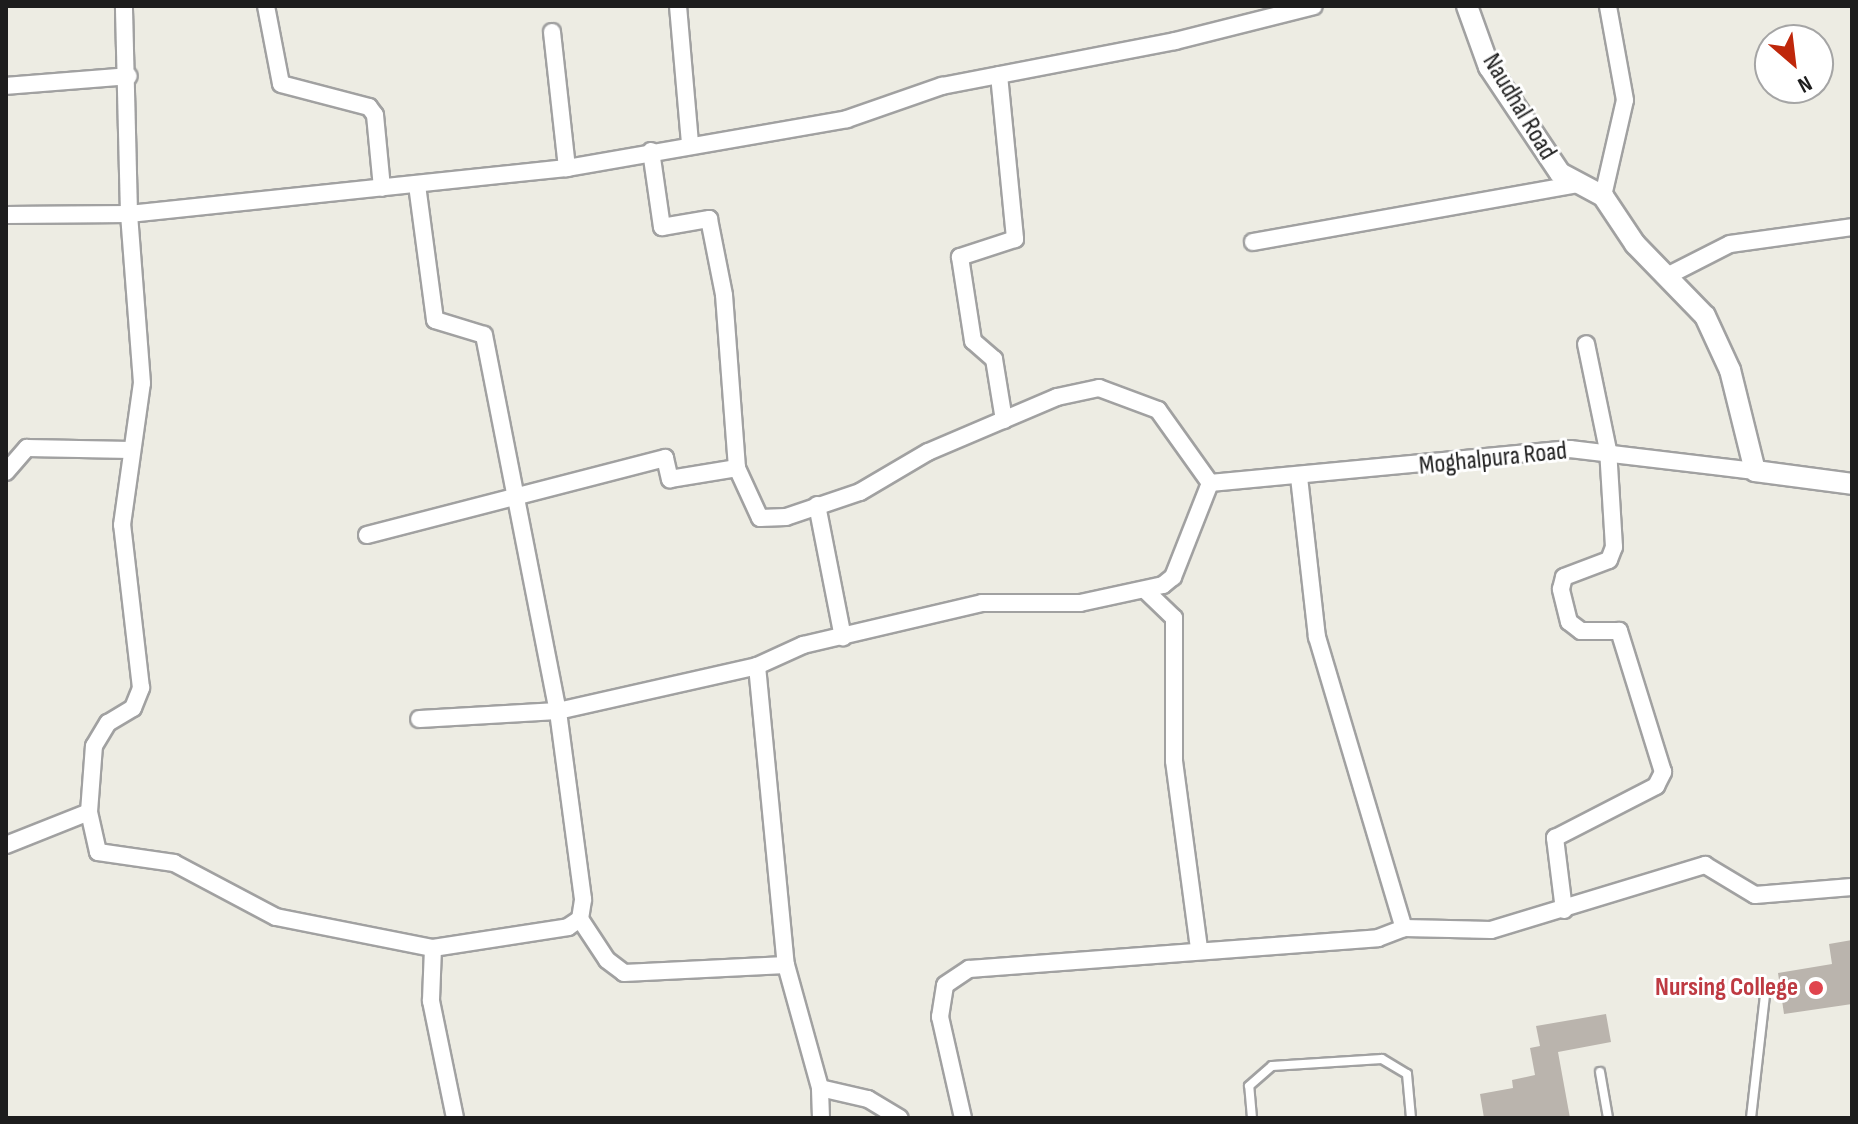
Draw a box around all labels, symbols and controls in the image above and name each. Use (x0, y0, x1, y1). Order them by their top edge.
north arrow (1754, 24, 1834, 104)
street label: Naudhal Road (1475, 48, 1563, 166)
text: N (1793, 69, 1816, 99)
street label: Moghalpura Road (1417, 436, 1569, 482)
place label: Nursing College (1655, 972, 1798, 1004)
marker: Nursing College (1805, 977, 1827, 999)

